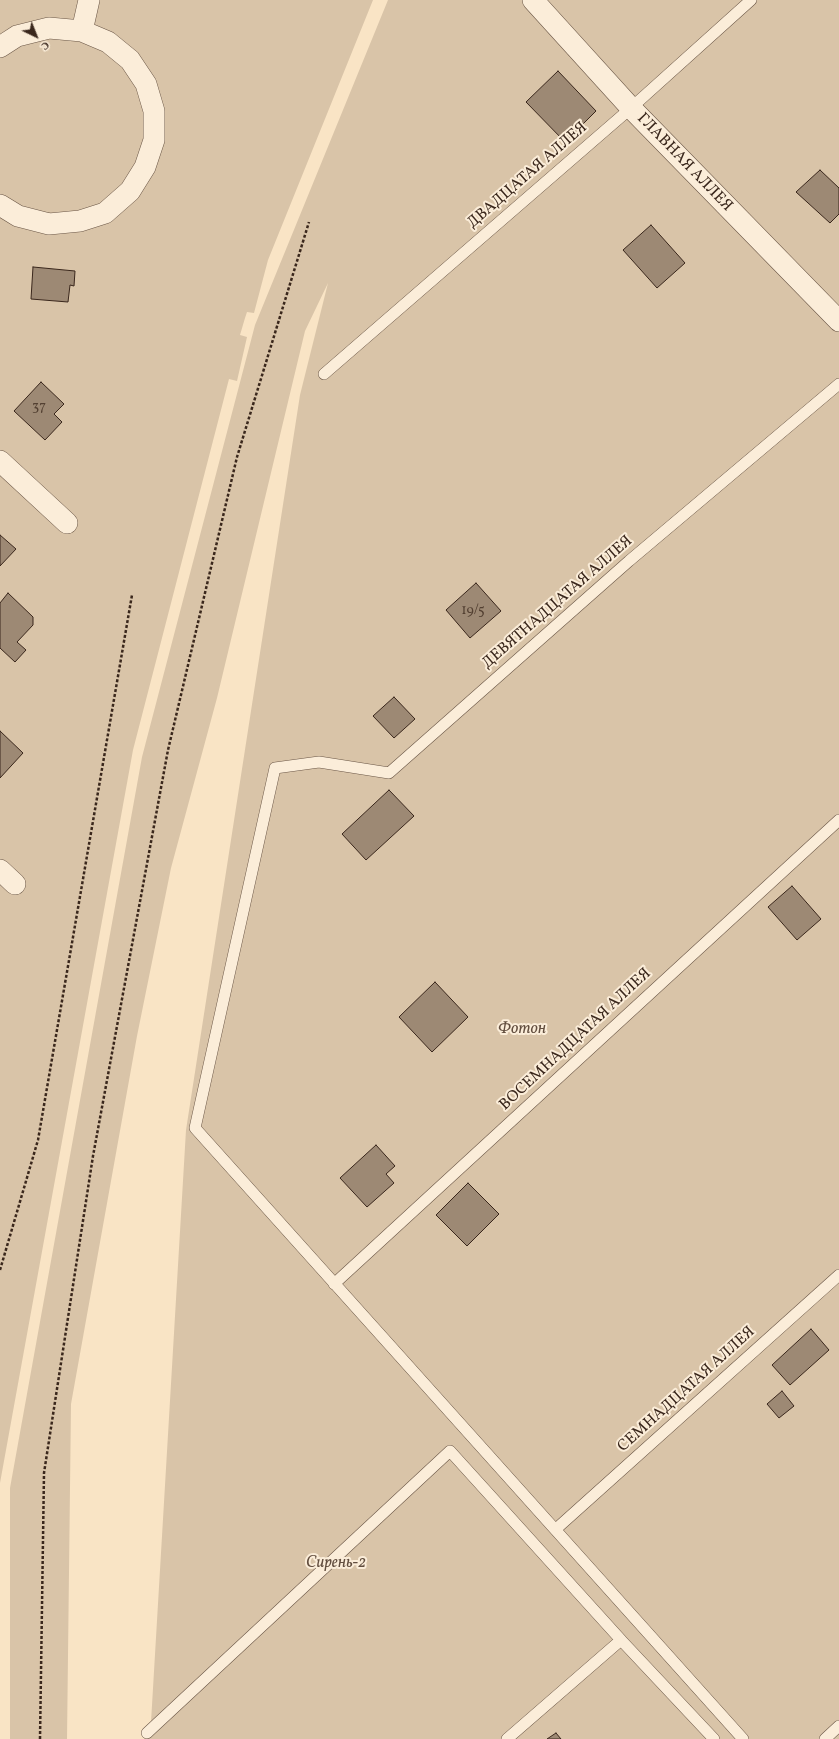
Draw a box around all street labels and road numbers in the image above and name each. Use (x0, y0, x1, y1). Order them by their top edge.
street label: ГЛАВНАЯ АЛЛЕЯ (632, 110, 736, 216)
street label: ДВАДЦАТАЯ АЛЛЕЯ (464, 119, 592, 233)
street label: ДЕВЯТНАДЦАТАЯ АЛЛЕЯ (479, 532, 637, 674)
street label: ВОСЕМНАДЦАТАЯ АЛЛЕЯ (496, 965, 656, 1115)
street label: СЕМНАДЦАТАЯ АЛЛЕЯ (614, 1323, 760, 1457)

